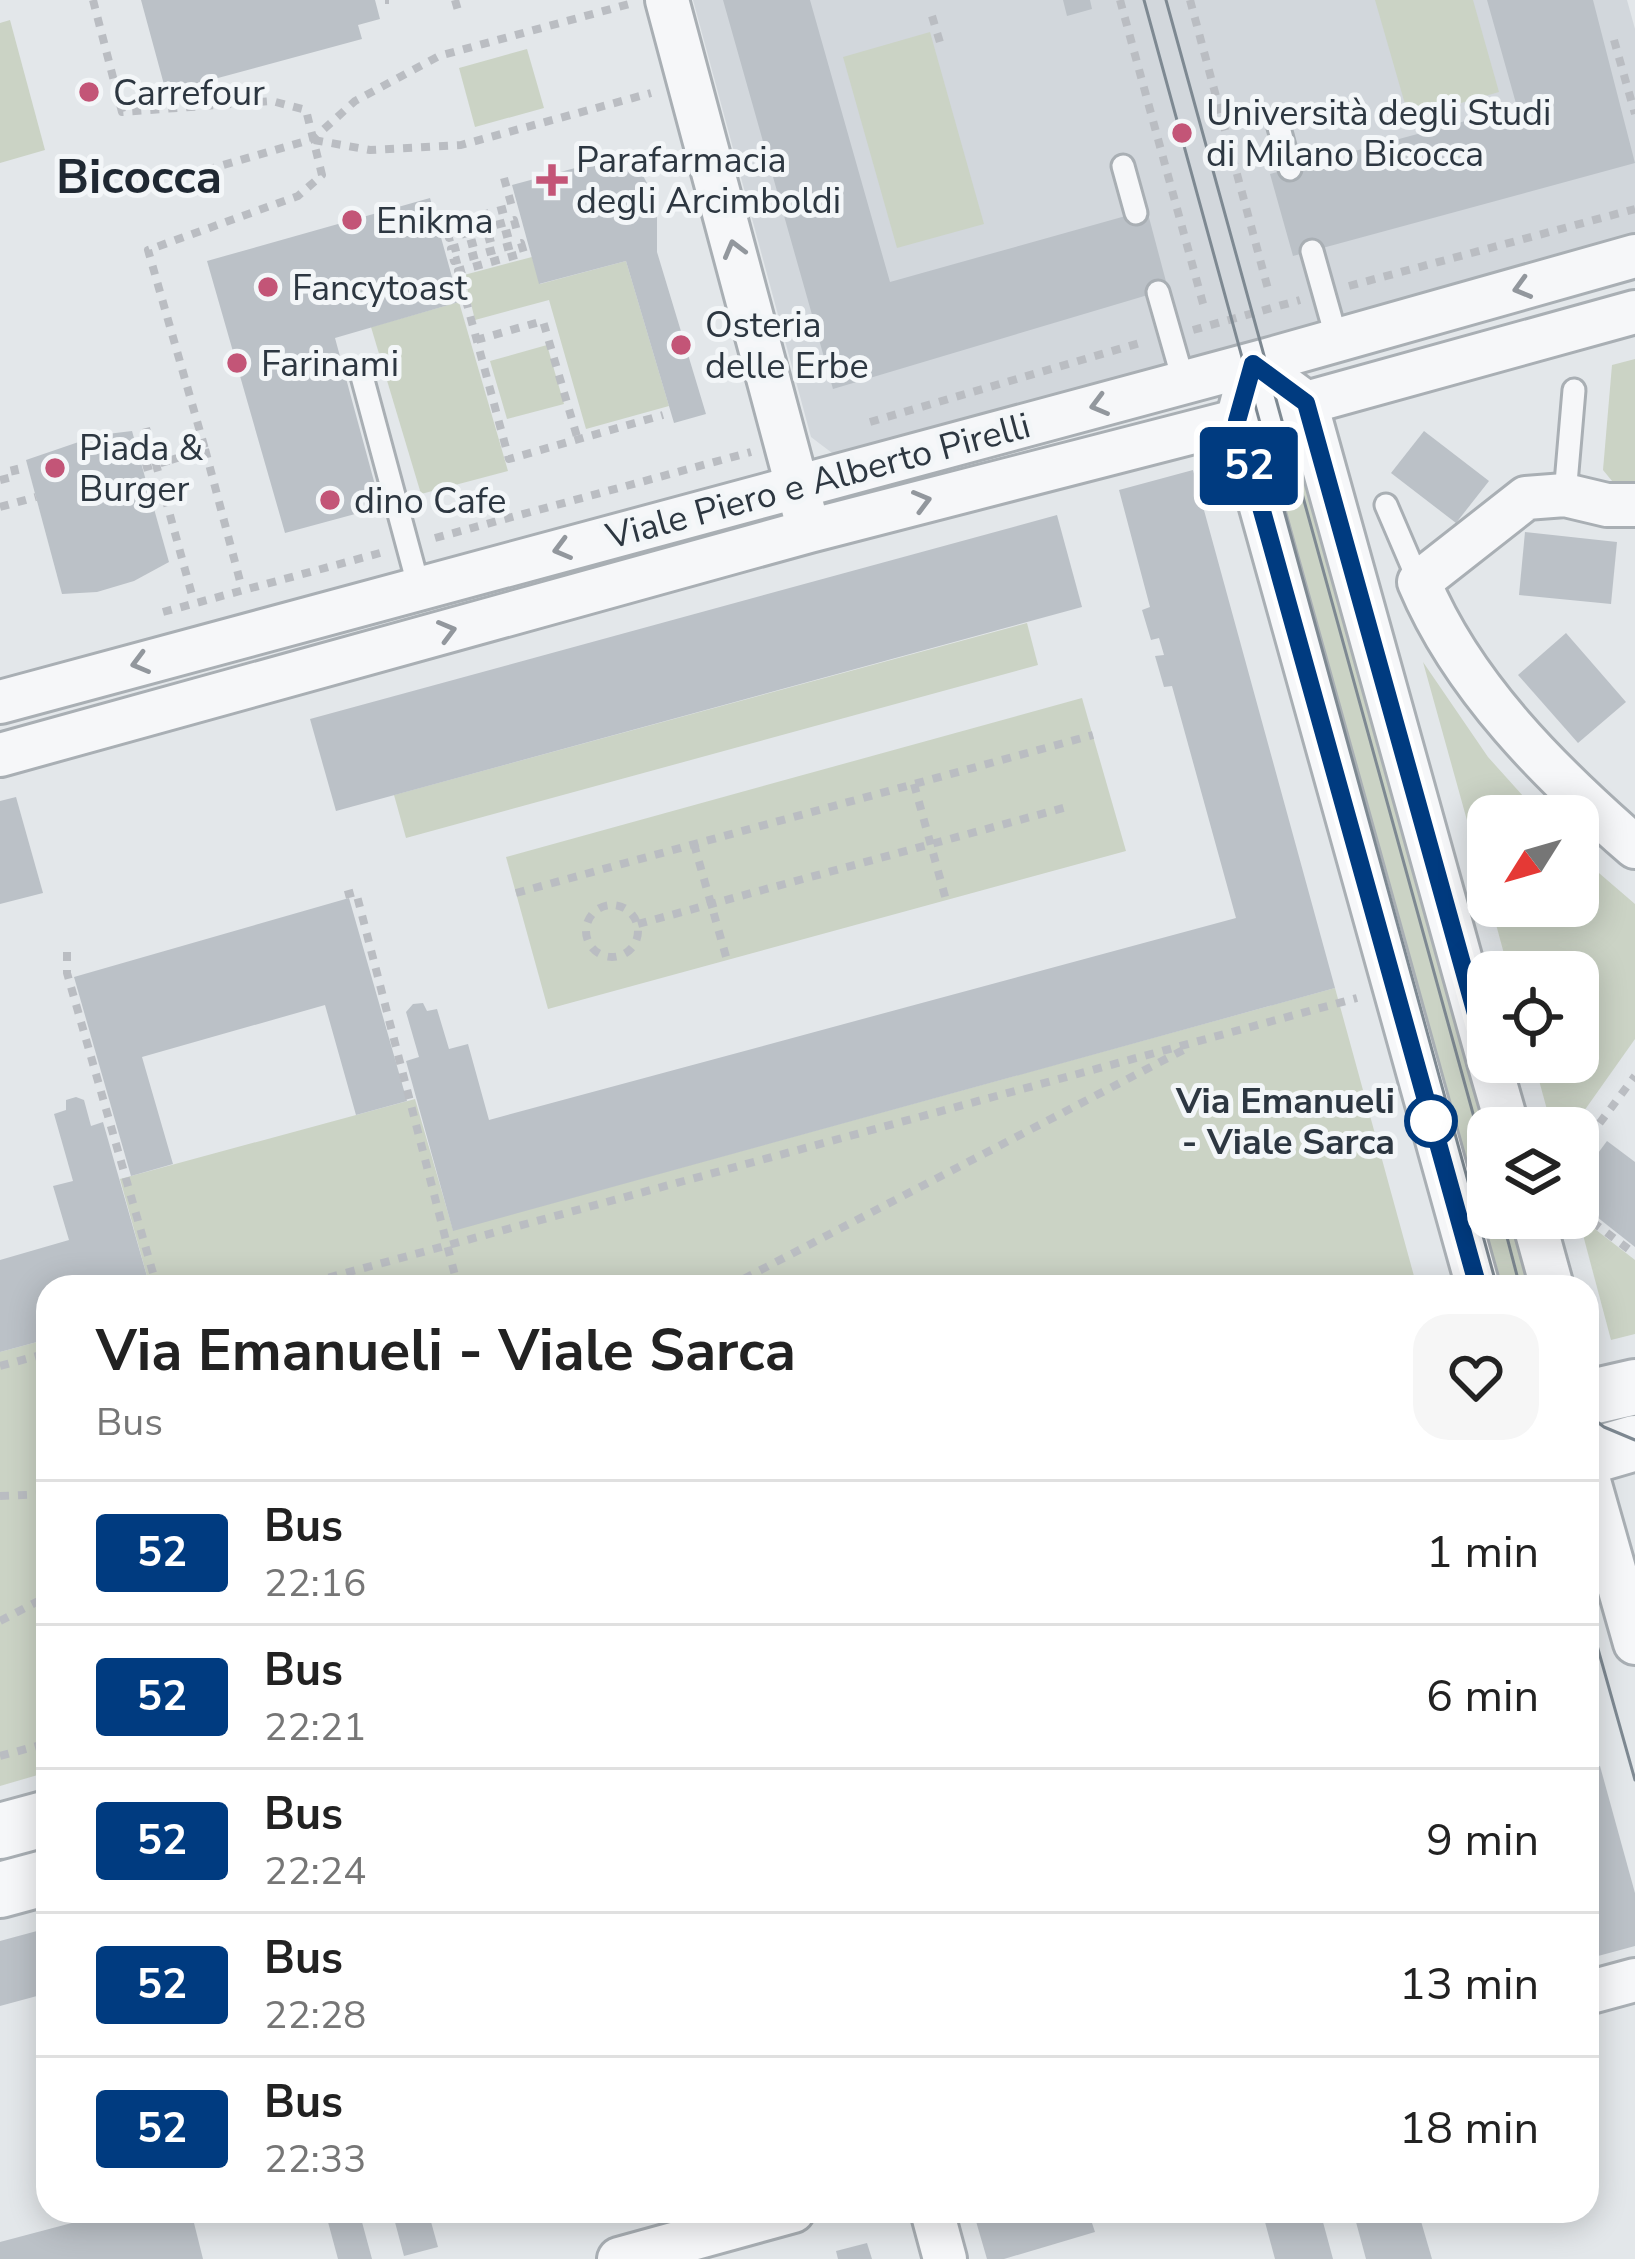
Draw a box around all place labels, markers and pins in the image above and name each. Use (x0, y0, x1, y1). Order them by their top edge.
place label: Carrefour (113, 69, 265, 118)
marker: Carrefour (76, 79, 102, 105)
place label: Università degli Studi di Milano Bicocca (1206, 89, 1551, 179)
marker: Università degli Studi di Milano Bicocca (1169, 120, 1195, 146)
place label: Parafarmacia degli Arcimboldi (576, 136, 841, 226)
marker: Parafarmacia degli Arcimboldi (539, 167, 565, 193)
place label: Enikma (376, 197, 494, 246)
marker: Enikma (339, 207, 365, 233)
place label: Fancytoast (292, 264, 468, 313)
marker: Fancytoast (255, 274, 281, 300)
place label: Osteria delle Erbe (705, 301, 869, 391)
marker: Osteria delle Erbe (668, 332, 694, 358)
place label: Farinami (261, 340, 399, 389)
marker: Farinami (224, 350, 250, 376)
place label: Piada & Burger (79, 424, 204, 514)
marker: Piada & Burger (42, 455, 68, 481)
place label: dino Cafe (354, 477, 506, 526)
marker: dino Cafe (317, 487, 343, 513)
place label: Via Emanueli - Viale Sarca (1175, 1077, 1395, 1167)
marker: Via Emanueli - Viale Sarca (1406, 1096, 1456, 1146)

